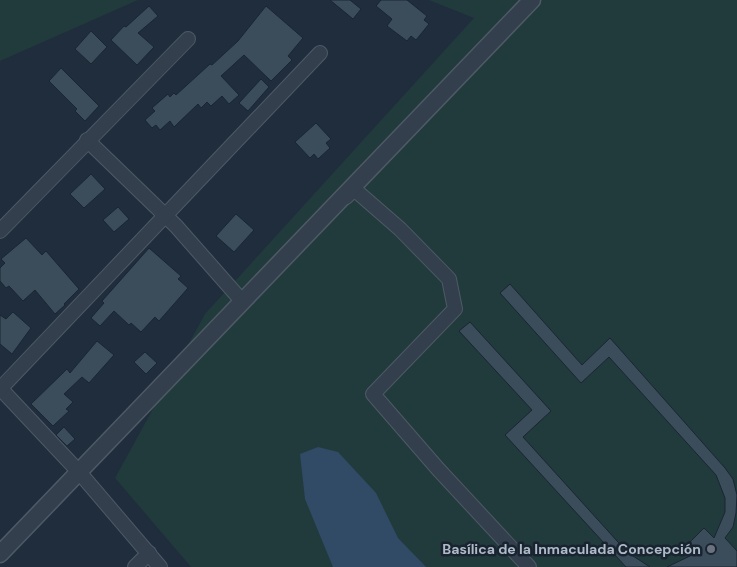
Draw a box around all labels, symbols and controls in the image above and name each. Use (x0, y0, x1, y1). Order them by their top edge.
place label: Basílica de la Inmaculada Concepción (442, 540, 701, 558)
marker: Basílica de la Inmaculada Concepción (705, 543, 717, 555)

